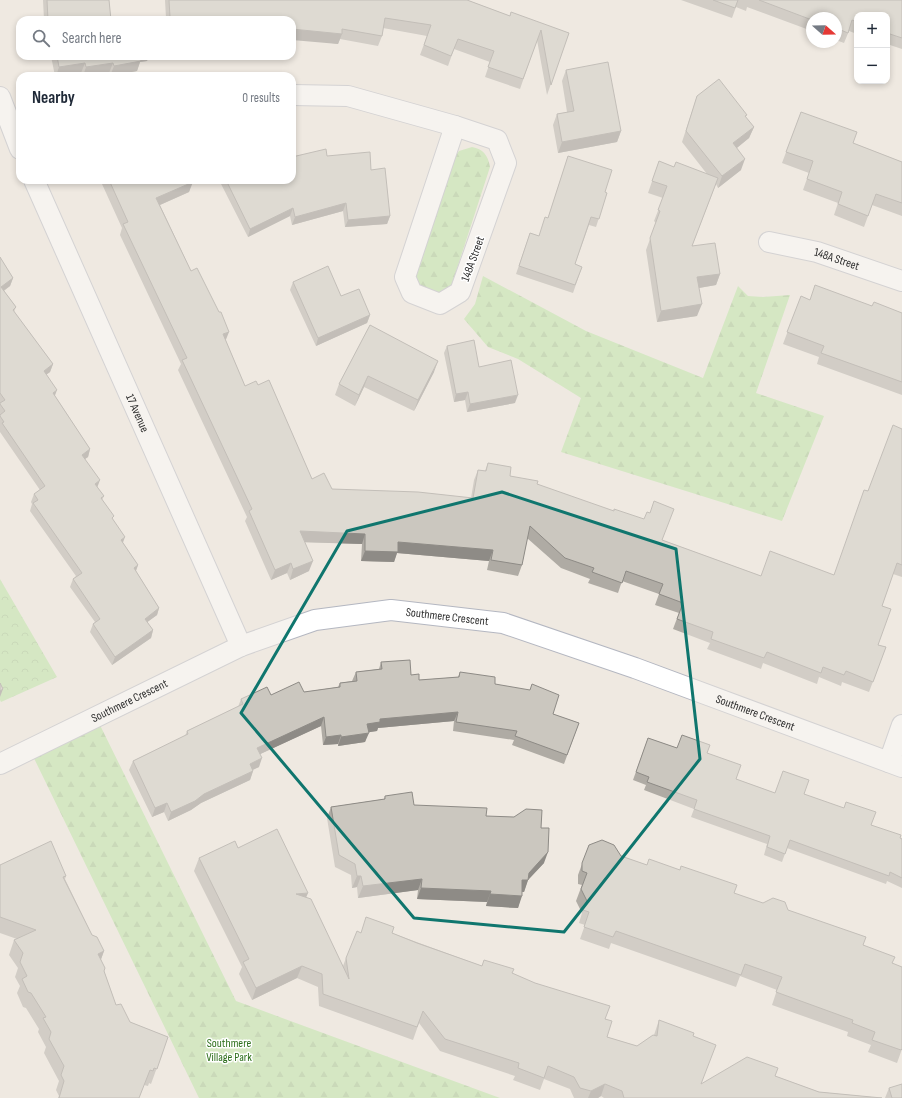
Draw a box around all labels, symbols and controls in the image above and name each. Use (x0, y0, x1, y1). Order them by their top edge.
north arrow (806, 12, 842, 48)
map controls (854, 12, 890, 84)
button: + (854, 12, 890, 48)
search box (16, 16, 296, 60)
icon: search (30, 27, 52, 49)
text: Search here (62, 29, 122, 48)
button: − (854, 48, 890, 84)
text: Nearby (32, 88, 75, 108)
text: 0 results (242, 90, 280, 106)
street label: 148A Street (458, 234, 488, 284)
street label: 148A Street (813, 244, 862, 274)
street label: 17 Avenue (122, 392, 153, 435)
street label: Southmere Crescent (405, 604, 490, 629)
street label: Southmere Crescent (89, 675, 170, 726)
street label: Southmere Crescent (714, 691, 797, 734)
park label: Southmere Village Park (206, 1036, 252, 1065)

